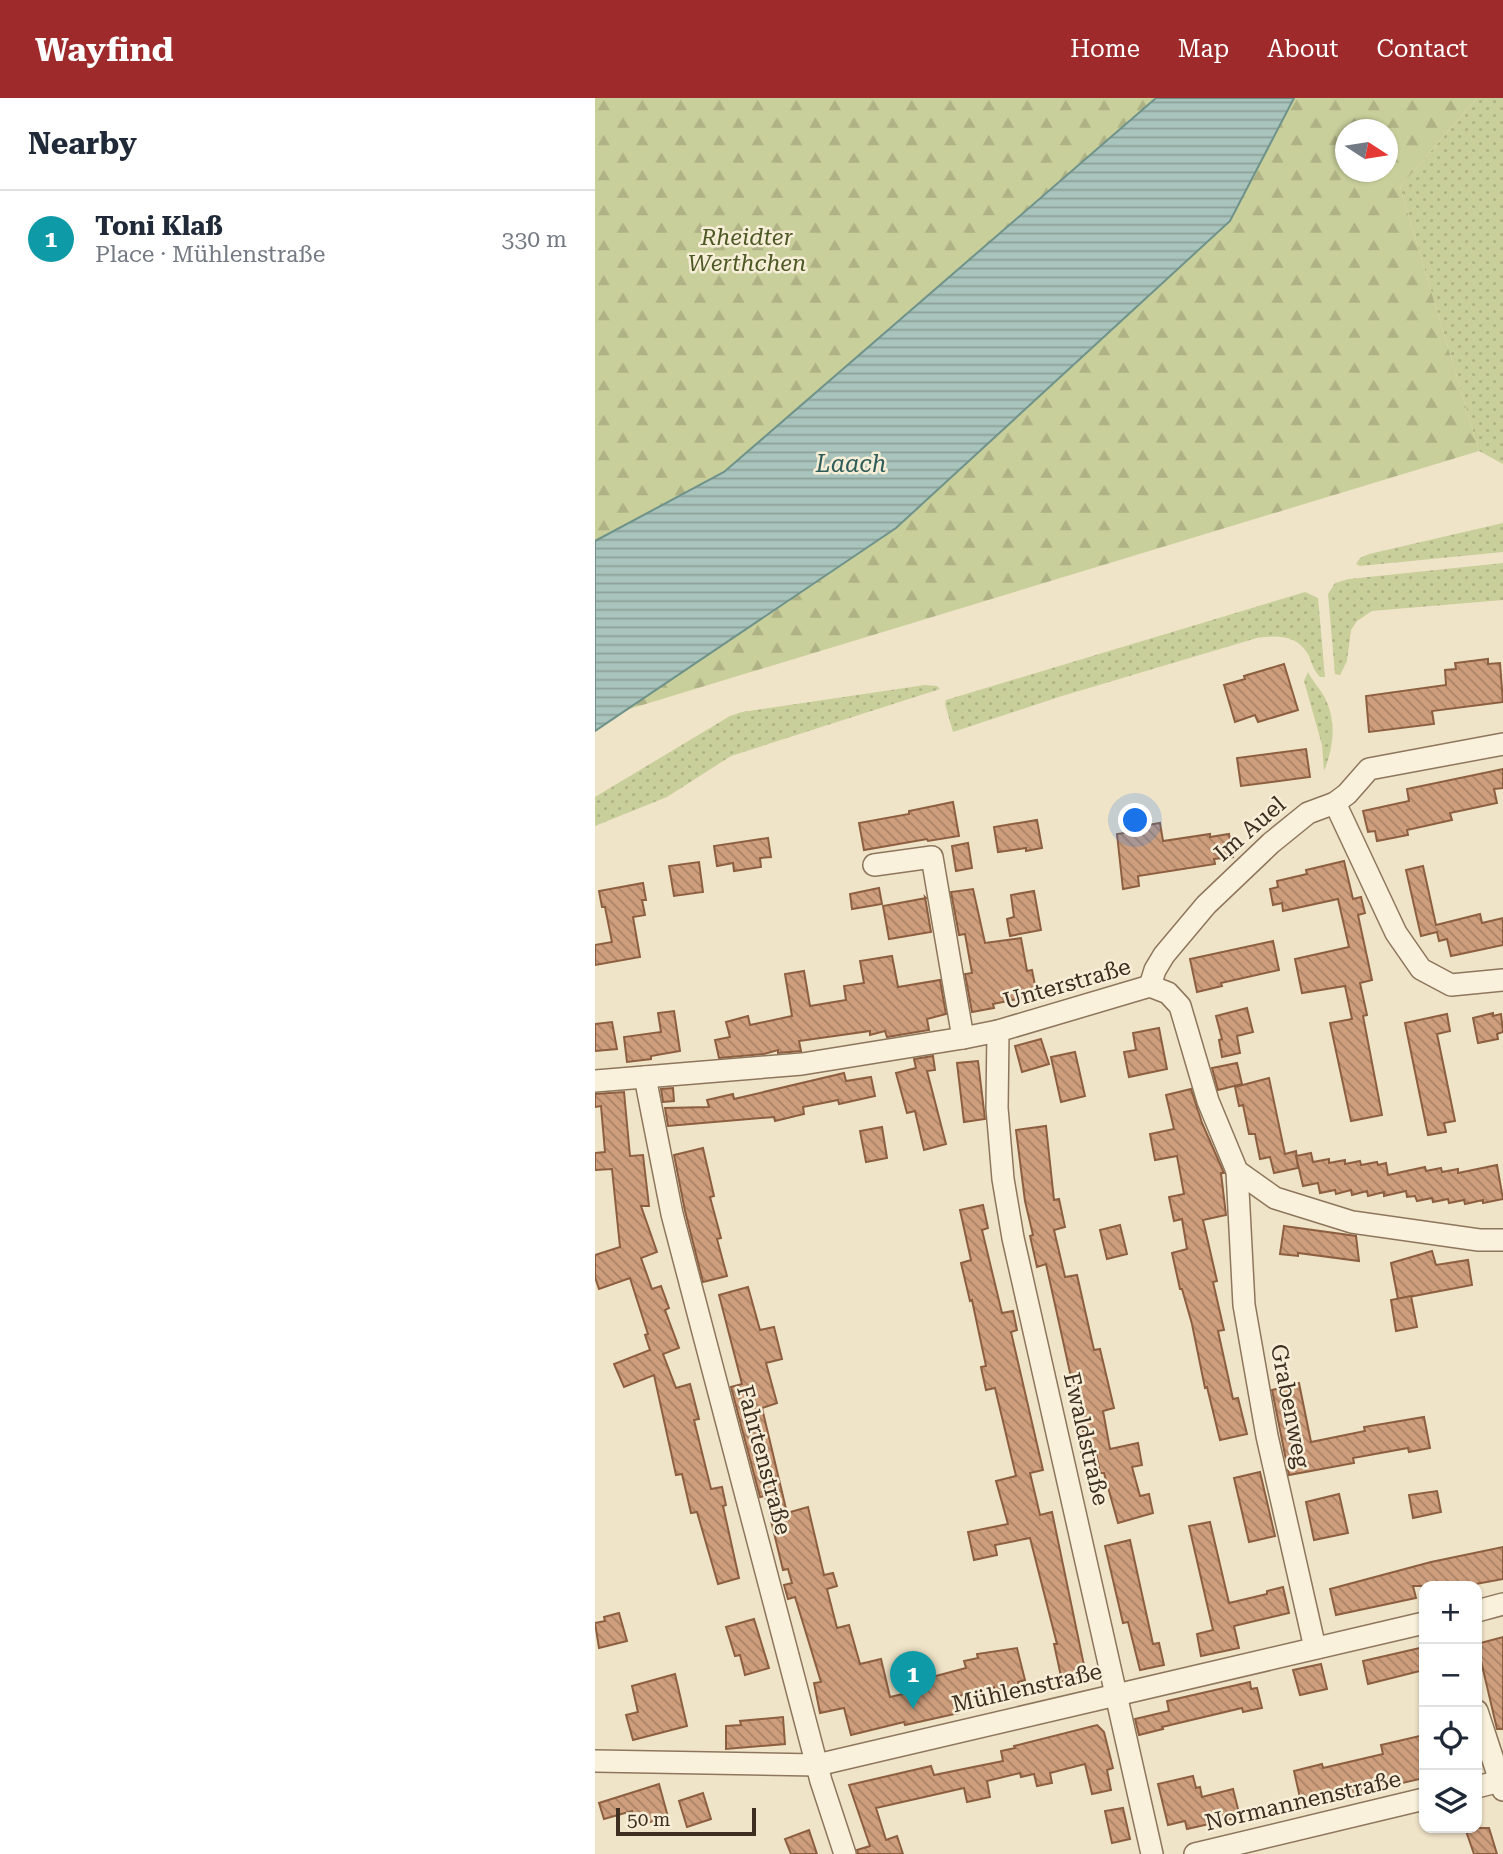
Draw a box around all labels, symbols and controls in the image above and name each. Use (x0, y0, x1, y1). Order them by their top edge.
text: Wayfind (35, 30, 174, 69)
text: Home (1070, 35, 1140, 63)
text: Map (1178, 35, 1229, 63)
text: About (1267, 35, 1338, 63)
text: Contact (1376, 35, 1468, 63)
north arrow (1335, 119, 1398, 182)
text: Nearby (28, 126, 137, 161)
text: Toni Klaß (95, 211, 223, 241)
park label: Rheidter Werthchen (688, 224, 806, 277)
text: 1 (45, 226, 57, 253)
text: 330 m (502, 226, 567, 253)
text: Place · Mühlenstraße (95, 241, 325, 268)
water label: Laach (815, 450, 886, 478)
street label: Im Auel (1209, 791, 1291, 867)
your location (1118, 803, 1152, 837)
street label: Unterstraße (1000, 953, 1134, 1015)
street label: Grabenweg (1265, 1342, 1315, 1470)
street label: Ewaldstraße (1058, 1370, 1114, 1508)
street label: Fahrtenstraße (731, 1382, 797, 1538)
map controls (1419, 1581, 1482, 1833)
button: + (1419, 1581, 1482, 1644)
button: − (1419, 1644, 1482, 1707)
pin: 1 (890, 1651, 936, 1709)
street label: Mühlenstraße (949, 1658, 1105, 1718)
button: locate (1419, 1707, 1482, 1770)
street label: Normannenstraße (1202, 1765, 1404, 1837)
button: layers (1419, 1770, 1482, 1833)
scale bar (616, 1805, 756, 1837)
text: 50 m (627, 1808, 670, 1831)

